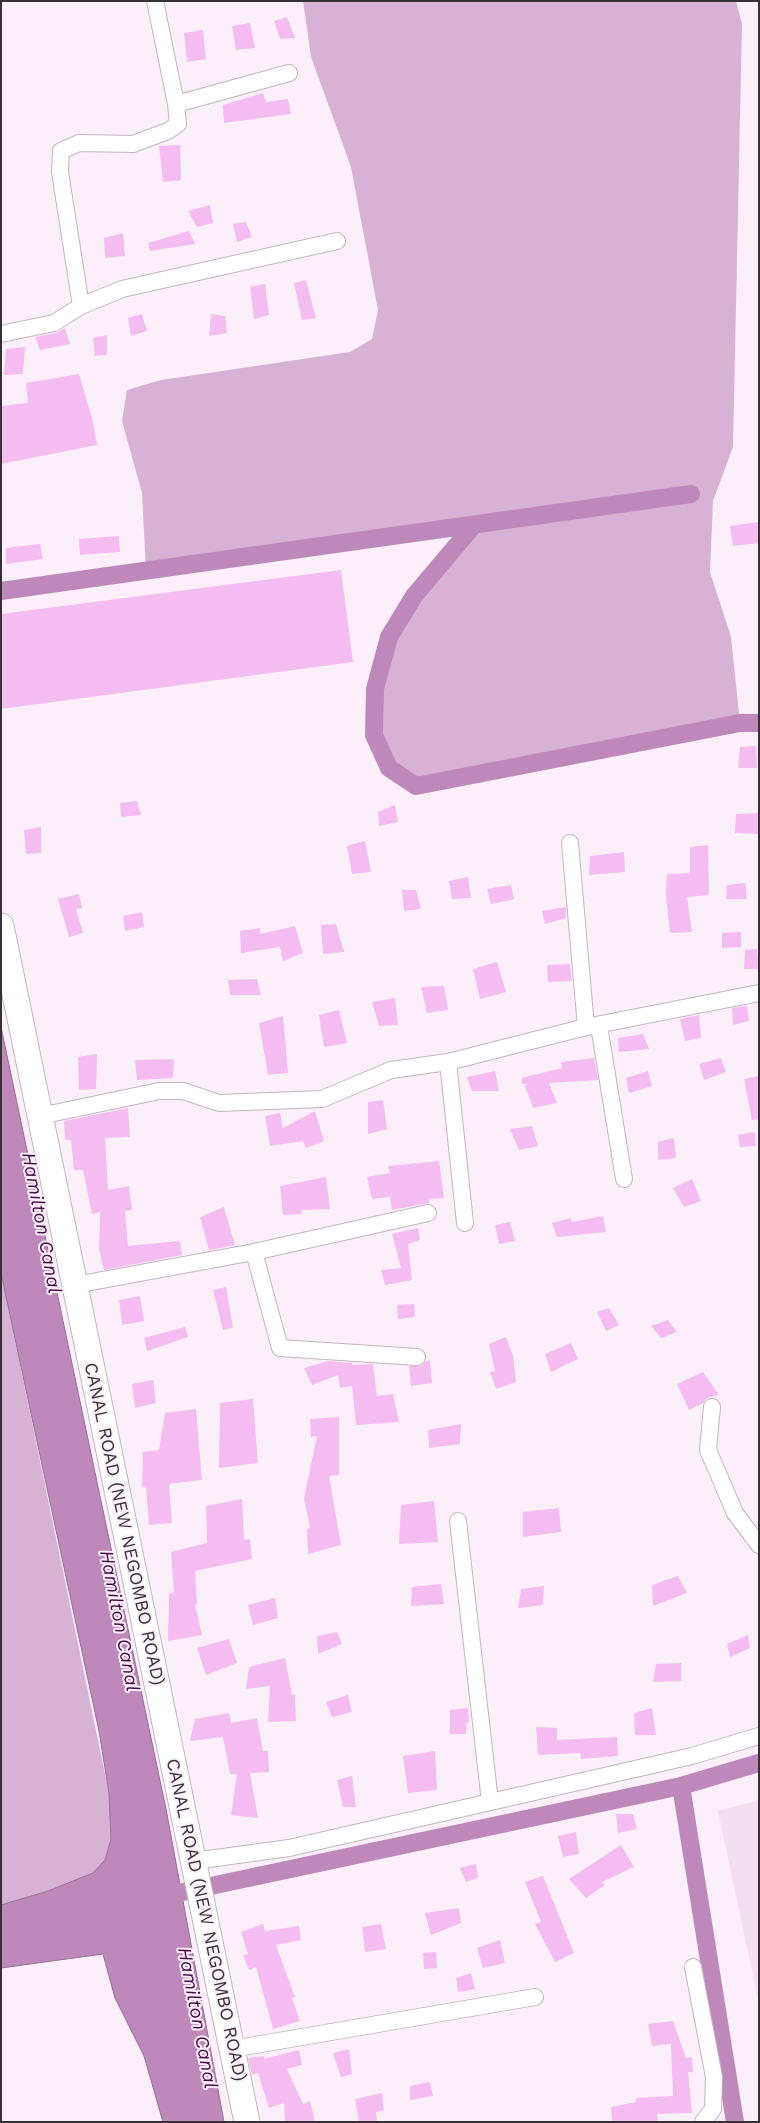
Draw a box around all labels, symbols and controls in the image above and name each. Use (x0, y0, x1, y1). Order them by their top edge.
water label: Hamilton Canal (16, 1151, 66, 1295)
street label: CANAL ROAD (NEW NEGOMBO ROAD) (79, 1361, 169, 1687)
water label: Hamilton Canal (94, 1549, 144, 1693)
street label: CANAL ROAD (NEW NEGOMBO ROAD) (161, 1757, 251, 2083)
water label: Hamilton Canal (172, 1946, 222, 2090)

